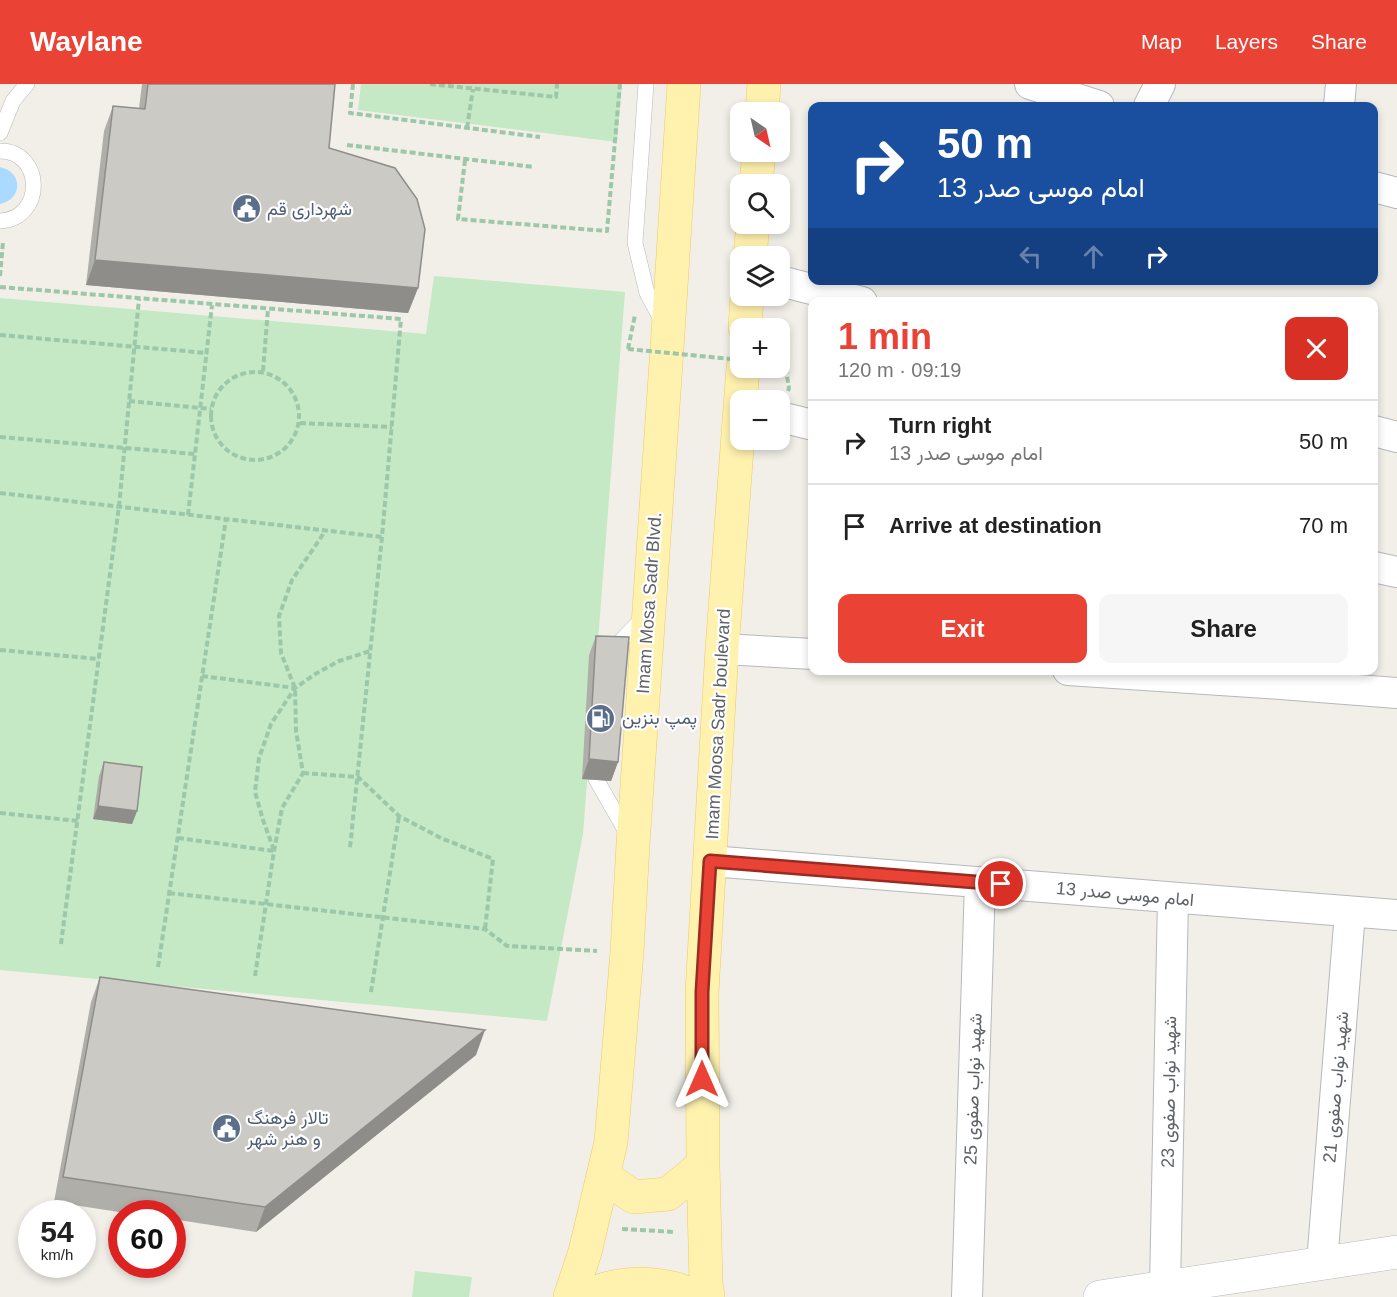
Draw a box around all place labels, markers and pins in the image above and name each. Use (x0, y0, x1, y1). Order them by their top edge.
public building icon: شهرداری قم (230, 193, 262, 225)
place label: شهرداری قم (267, 199, 352, 221)
fuel station icon: پمپ بنزین (585, 702, 617, 734)
place label: پمپ بنزین (622, 708, 697, 730)
pin (975, 858, 1026, 909)
place label: تالار فرهنگ و هنر شهر (246, 1108, 328, 1150)
public building icon: تالار فرهنگ و هنر شهر (210, 1112, 242, 1144)

